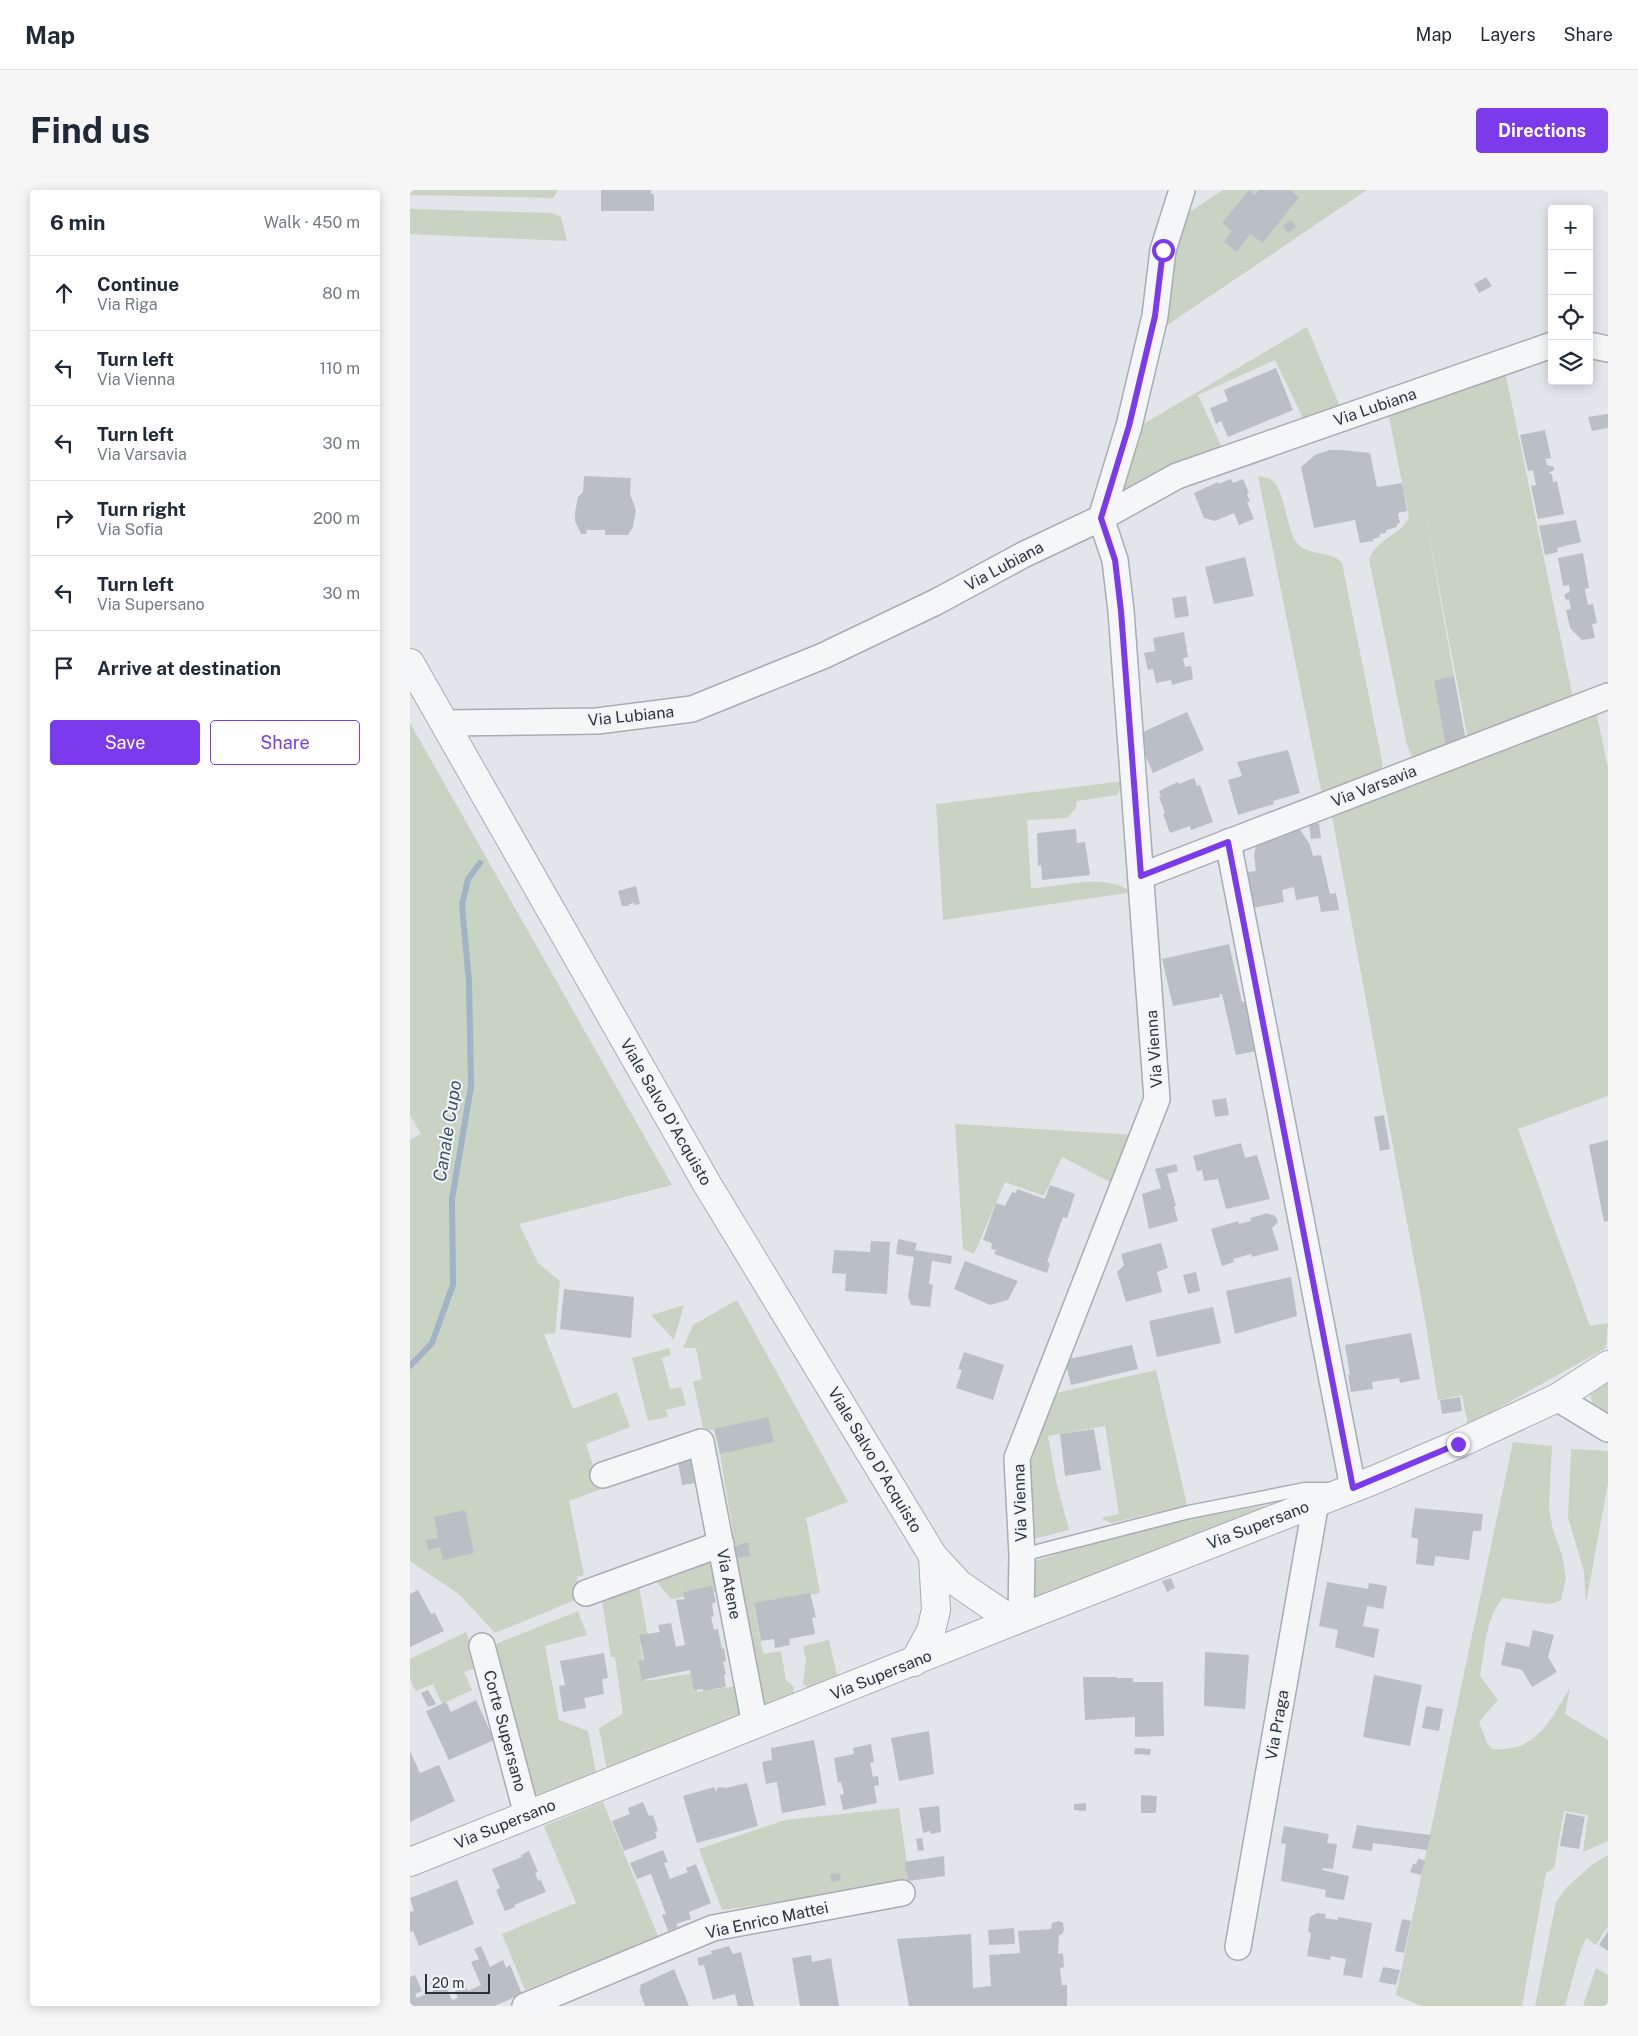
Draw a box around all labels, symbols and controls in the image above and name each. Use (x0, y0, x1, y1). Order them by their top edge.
text: Map (25, 21, 75, 49)
text: Map (1416, 24, 1452, 45)
text: Layers (1480, 24, 1536, 45)
text: Share (1564, 24, 1613, 45)
button: Directions (1476, 108, 1608, 153)
text: Find us (30, 110, 150, 151)
map controls (1548, 205, 1593, 385)
button: + (1548, 205, 1593, 250)
text: 6 min (50, 210, 106, 235)
text: Walk · 450 m (264, 213, 360, 232)
route start (1152, 239, 1175, 262)
button: − (1548, 250, 1593, 295)
text: Continue (97, 273, 179, 295)
icon: ahead (50, 279, 78, 307)
text: 80 m (322, 284, 360, 303)
text: Via Riga (97, 295, 158, 314)
button: locate (1548, 295, 1593, 340)
button: layers (1548, 340, 1593, 385)
text: Turn left (97, 348, 174, 370)
icon: left (50, 354, 78, 382)
text: 110 m (319, 359, 360, 378)
text: Via Vienna (97, 370, 175, 389)
street label: Via Lubiana (1331, 384, 1419, 430)
text: Turn left (97, 423, 174, 445)
icon: left (50, 429, 78, 457)
text: 30 m (323, 434, 360, 453)
text: Via Varsavia (97, 445, 187, 464)
text: Turn right (97, 498, 186, 520)
icon: right (50, 504, 78, 532)
text: 200 m (313, 509, 360, 528)
text: Via Sofia (97, 520, 163, 539)
street label: Via Lubiana (961, 537, 1047, 595)
text: Turn left (97, 573, 174, 595)
icon: left (50, 579, 78, 607)
text: 30 m (323, 584, 360, 603)
text: Via Supersano (97, 595, 205, 614)
icon: arrive (50, 654, 78, 682)
text: Arrive at destination (97, 657, 281, 679)
street label: Via Lubiana (587, 702, 675, 730)
button: Save (50, 720, 200, 765)
button: Share (210, 720, 360, 765)
street label: Via Varsavia (1329, 761, 1419, 811)
street label: Via Vienna (1142, 1009, 1166, 1089)
street label: Viale Salvo D'Acquisto (616, 1035, 716, 1189)
water label: Canale Cupo (429, 1079, 465, 1183)
street label: Viale Salvo D'Acquisto (824, 1384, 926, 1536)
route end (1447, 1433, 1470, 1456)
street label: Via Vienna (1009, 1464, 1031, 1542)
street label: Via Supersano (1204, 1497, 1312, 1553)
street label: Via Atene (713, 1547, 745, 1621)
street label: Via Supersano (828, 1646, 934, 1704)
street label: Corte Supersano (480, 1668, 530, 1794)
street label: Via Praga (1261, 1688, 1293, 1762)
street label: Via Supersano (452, 1795, 558, 1853)
street label: Via Enrico Mattei (704, 1898, 830, 1942)
scale bar (425, 1971, 490, 1994)
text: 20 m (432, 1975, 464, 1991)

